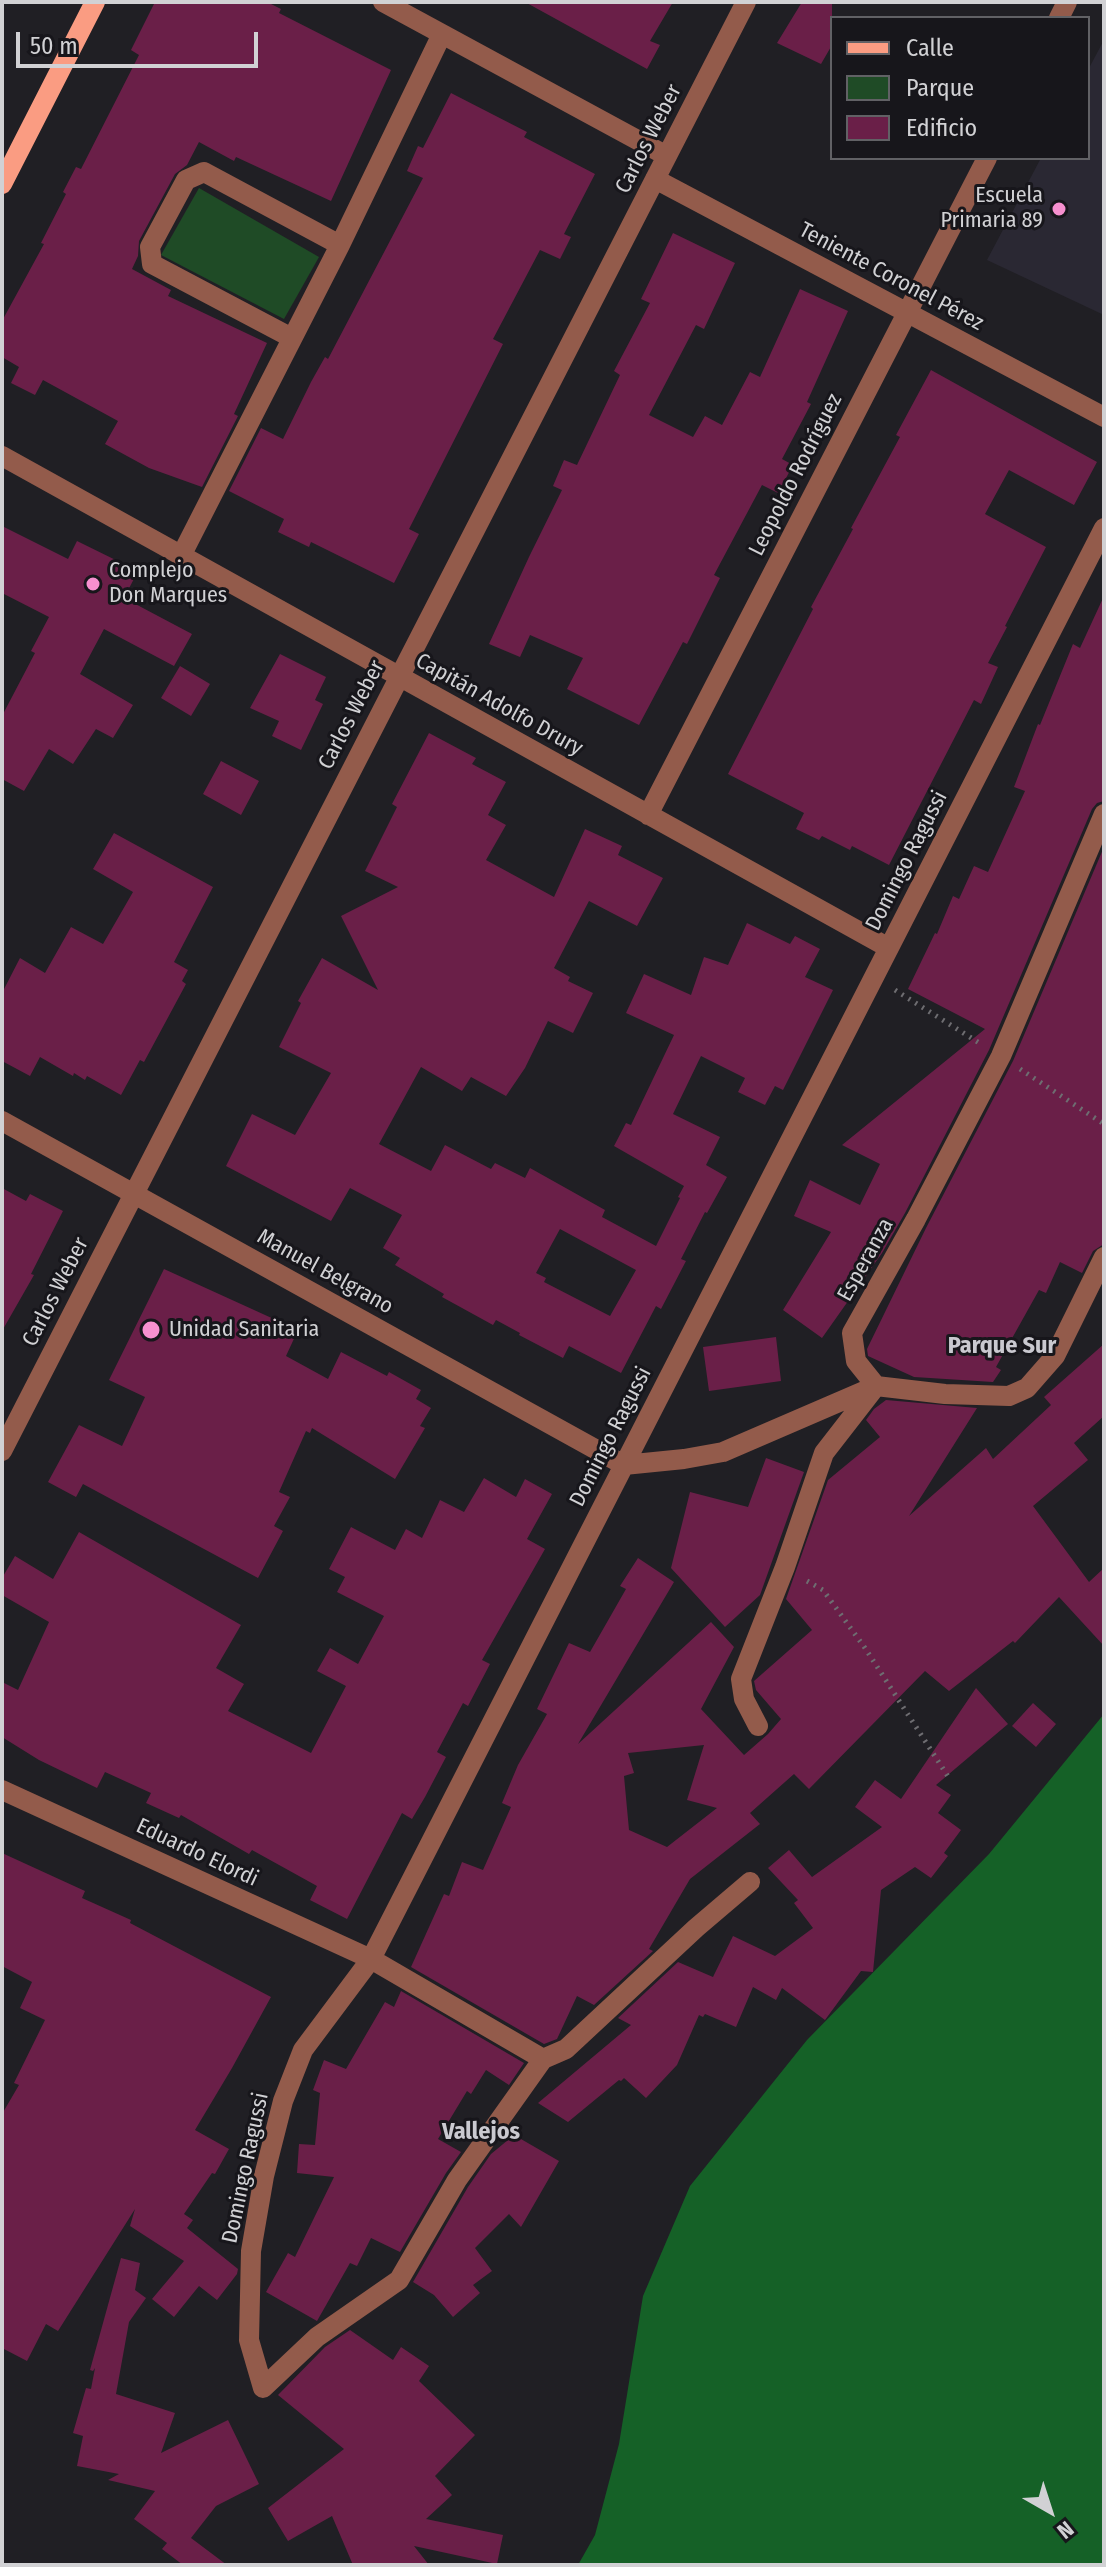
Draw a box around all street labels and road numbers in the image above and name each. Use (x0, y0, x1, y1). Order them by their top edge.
street label: Carlos Weber (610, 80, 688, 198)
street label: Teniente Coronel Pérez (794, 217, 988, 337)
street label: Leopoldo Rodríguez (744, 389, 848, 561)
street label: Capitán Adolfo Drury (411, 648, 587, 762)
street label: Carlos Weber (313, 656, 391, 774)
street label: Domingo Ragussi (860, 787, 954, 935)
street label: Esperanza (832, 1214, 900, 1306)
street label: Manuel Belgrano (252, 1224, 398, 1320)
street label: Carlos Weber (17, 1233, 95, 1351)
street label: Domingo Ragussi (564, 1363, 658, 1511)
street label: Eduardo Elordi (132, 1813, 262, 1893)
street label: Domingo Ragussi (217, 2090, 275, 2246)

